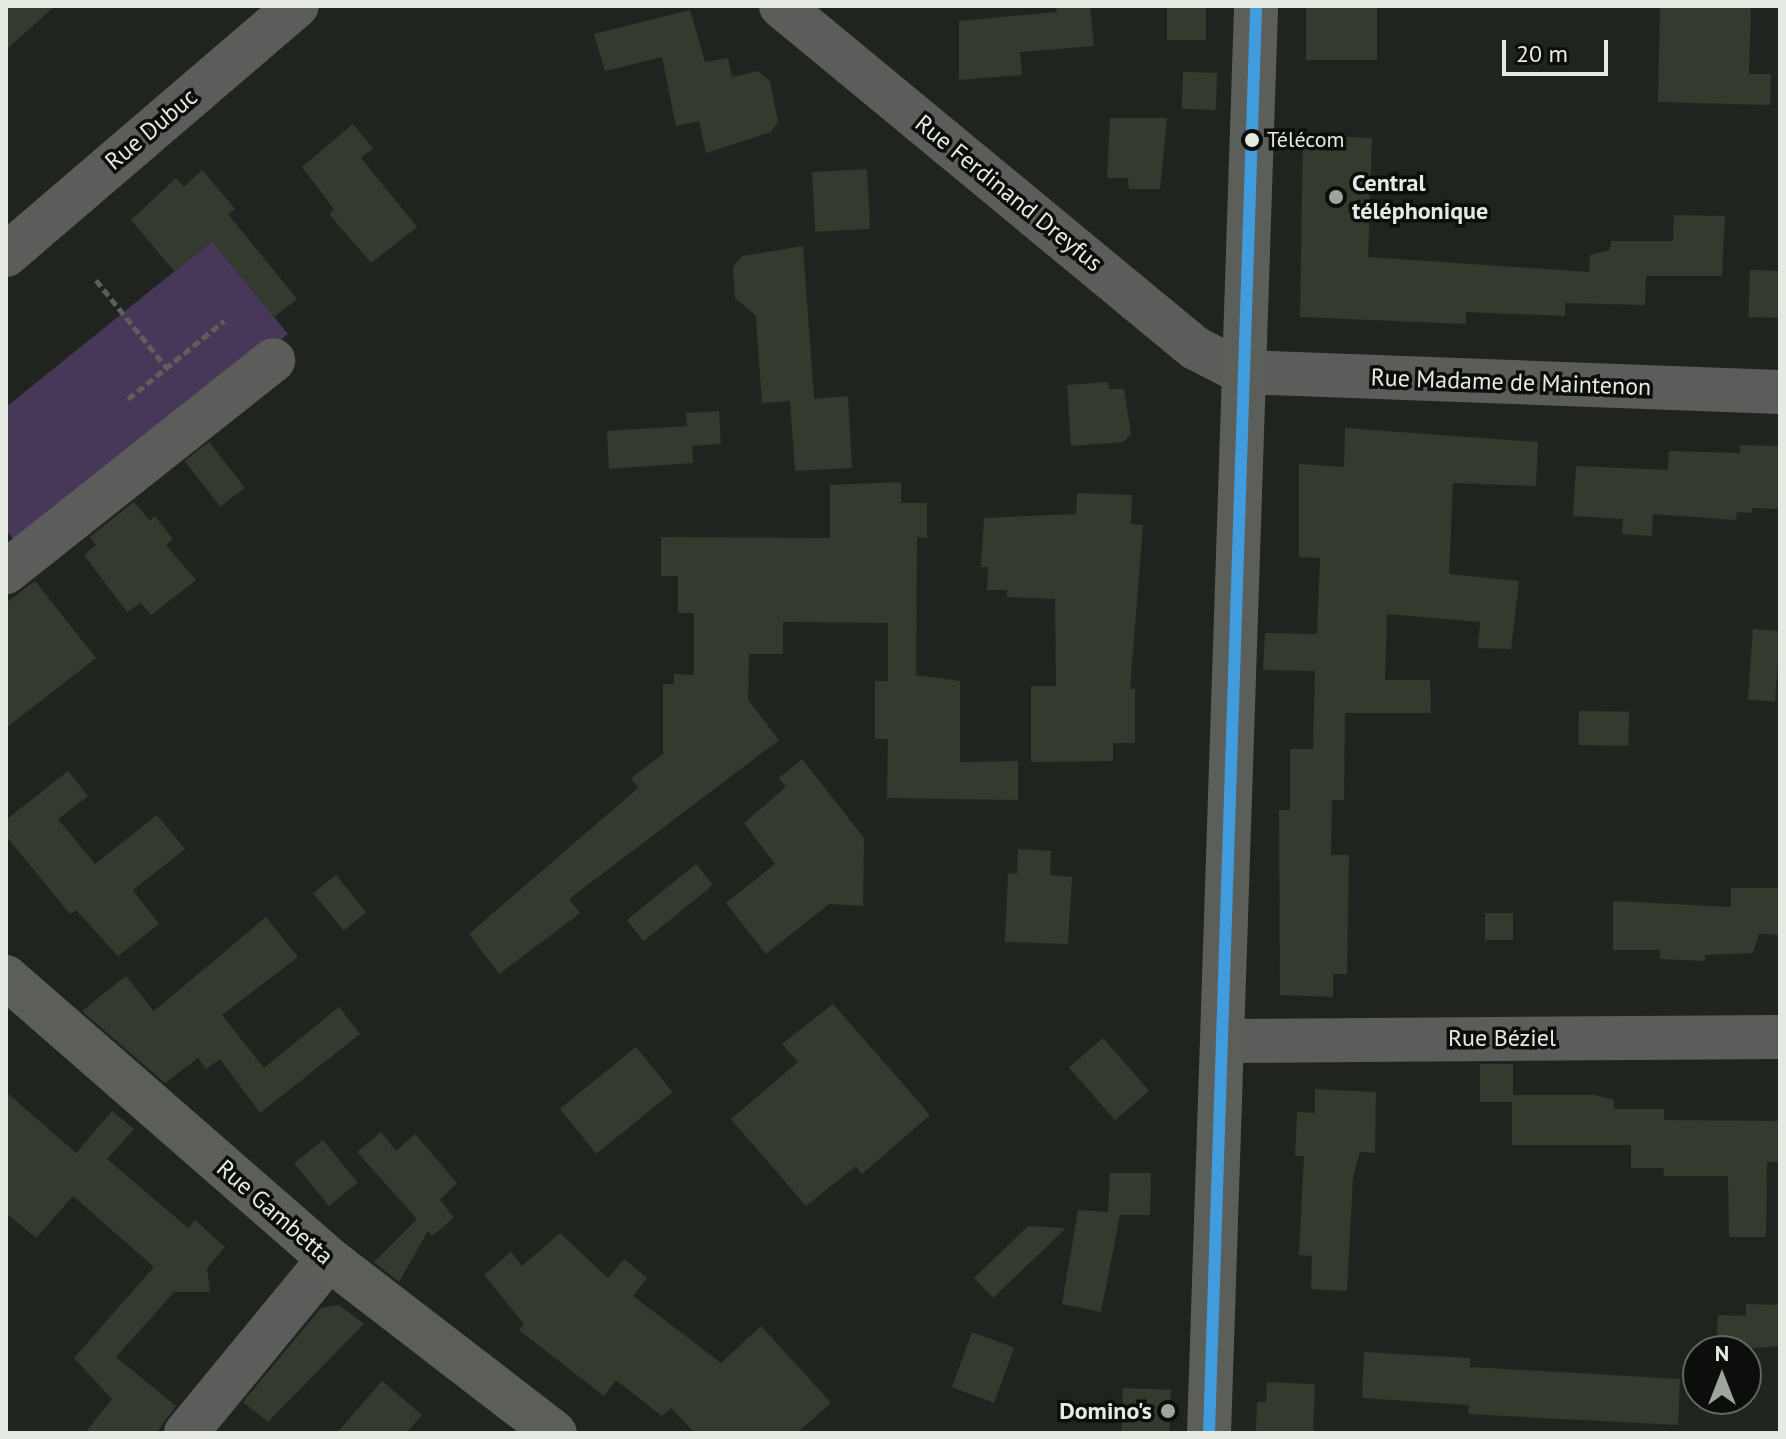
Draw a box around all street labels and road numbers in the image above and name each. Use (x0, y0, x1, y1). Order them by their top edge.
street label: Rue Dubuc (99, 82, 203, 176)
street label: Rue Ferdinand Dreyfus (910, 109, 1108, 277)
street label: Rue Madame de Maintenon (1370, 363, 1652, 401)
street label: Rue Béziel (1448, 1024, 1556, 1052)
street label: Rue Gambetta (211, 1154, 339, 1270)

